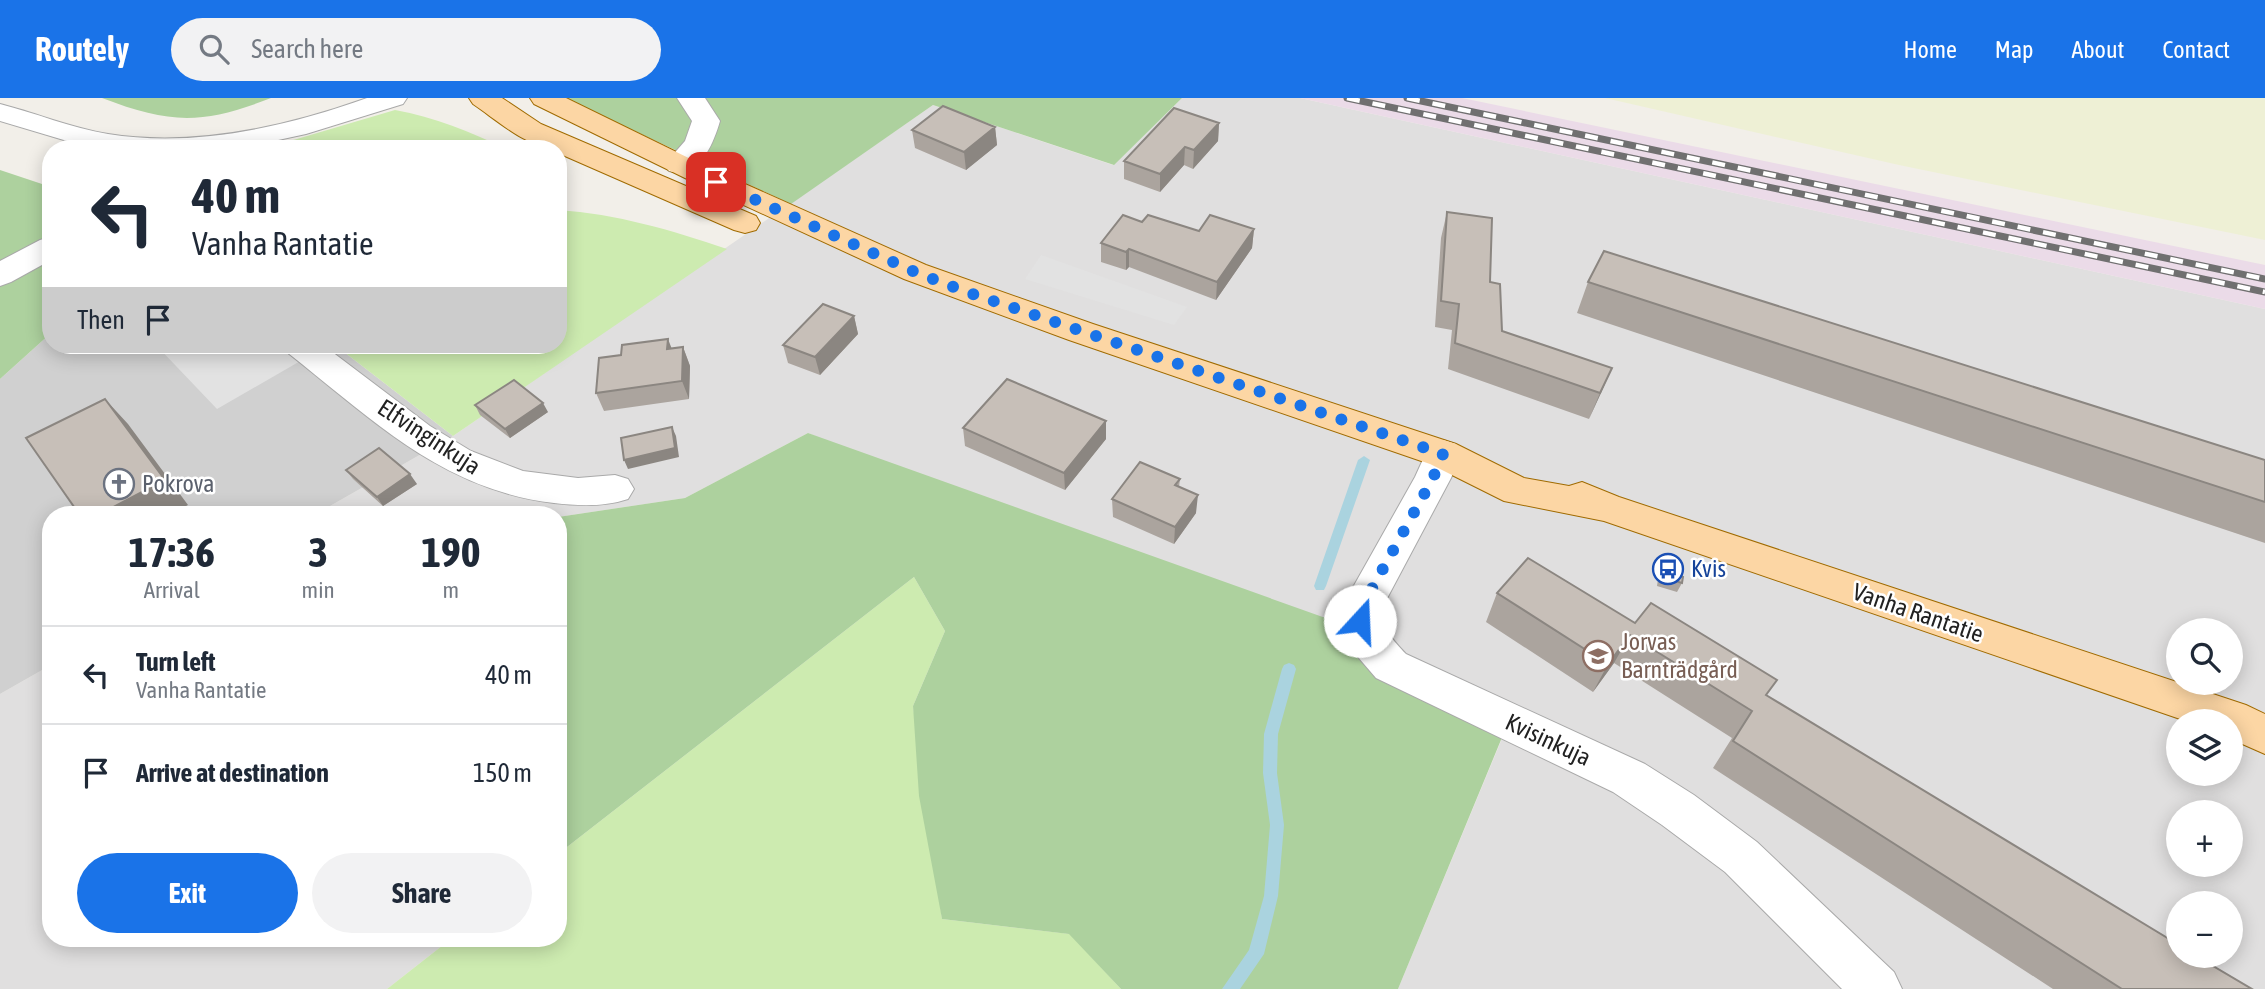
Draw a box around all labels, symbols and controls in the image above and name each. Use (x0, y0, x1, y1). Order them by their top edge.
search box (171, 18, 661, 81)
text: Routely (35, 30, 129, 68)
icon: search (195, 30, 233, 68)
text: Search here (251, 34, 363, 64)
text: Home (1903, 36, 1957, 63)
text: Map (1995, 36, 2033, 63)
text: About (2071, 36, 2124, 63)
text: Contact (2162, 36, 2230, 63)
pin (686, 152, 746, 212)
icon: arrive (697, 163, 735, 201)
text: 40 m (192, 167, 280, 223)
icon: left (77, 168, 168, 259)
text: Vanha Rantatie (192, 225, 374, 262)
icon: arrive (139, 301, 177, 339)
text: Then (77, 305, 125, 335)
street label: Elfvinginkuja (373, 394, 486, 480)
church icon: Pokrova (102, 467, 136, 501)
place label: Pokrova (142, 470, 214, 497)
text: 17:36 (129, 528, 215, 576)
text: 3 (308, 528, 328, 576)
text: 190 (421, 528, 480, 576)
bus stop icon: Kvis (1651, 552, 1685, 586)
place label: Kvis (1691, 555, 1726, 582)
text: Arrival (144, 577, 200, 603)
text: min (302, 577, 335, 603)
text: m (443, 577, 459, 603)
street label: Vanha Rantatie (1849, 578, 1987, 647)
position arrow (1323, 584, 1397, 658)
map controls (2166, 618, 2243, 968)
button: search (2166, 618, 2243, 695)
place label: Jorvas Barnträdgård (1621, 628, 1738, 683)
school or university icon: Jorvas Barnträdgård (1581, 639, 1615, 673)
text: Turn left (136, 647, 216, 677)
icon: left (77, 656, 115, 694)
text: 40 m (485, 660, 532, 690)
text: Vanha Rantatie (136, 677, 266, 703)
street label: Kvisinkuja (1501, 708, 1595, 771)
button: layers (2166, 709, 2243, 786)
icon: arrive (77, 754, 115, 792)
text: Arrive at destination (136, 758, 329, 788)
text: 150 m (473, 758, 532, 788)
button: + (2166, 800, 2243, 877)
button: Exit (77, 853, 298, 933)
button: Share (312, 853, 532, 933)
button: − (2166, 891, 2243, 968)

